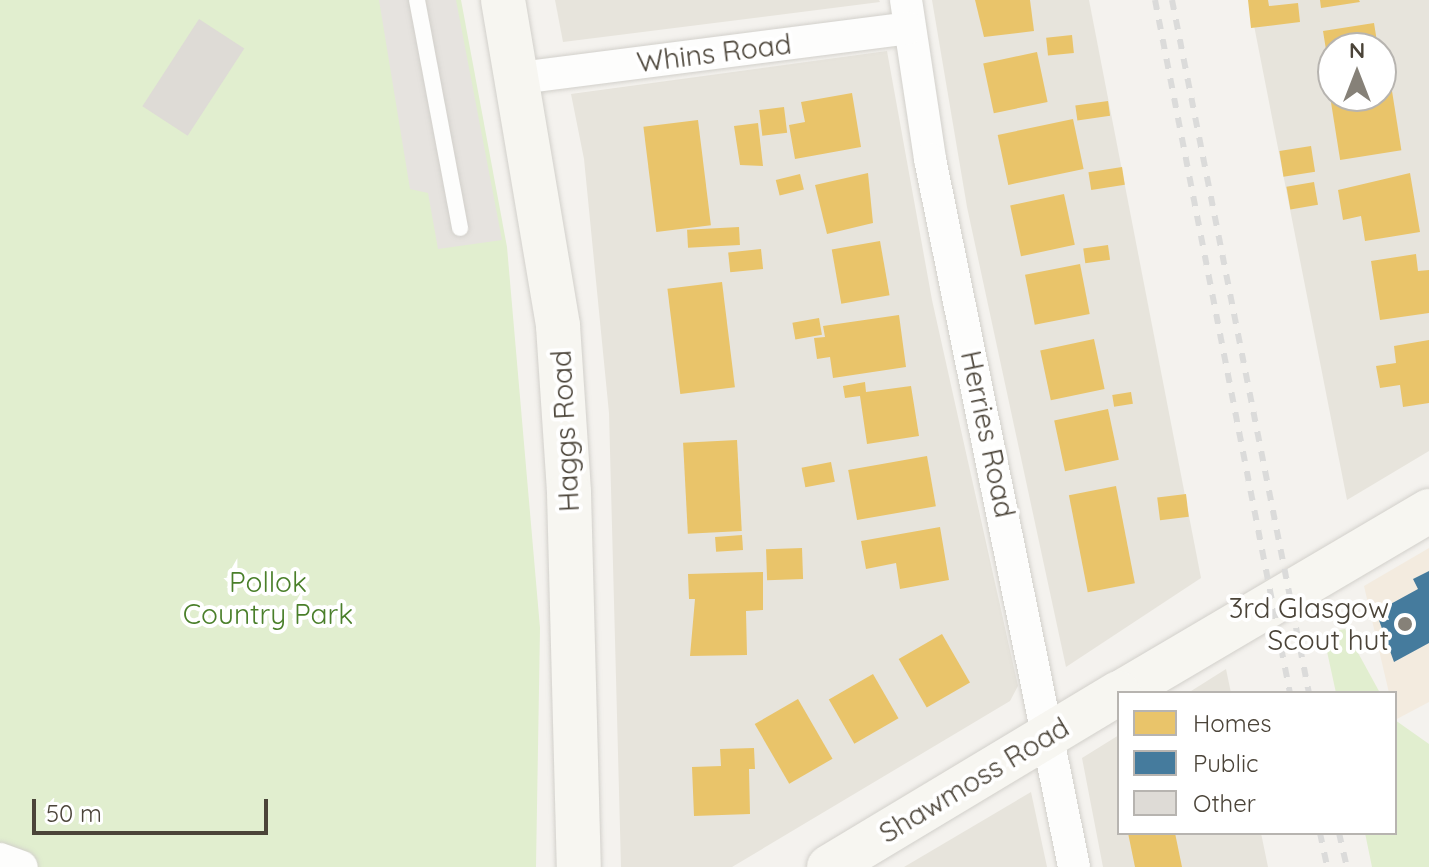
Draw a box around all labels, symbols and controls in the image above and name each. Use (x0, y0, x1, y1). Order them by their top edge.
street label: Whins Road (635, 27, 793, 79)
north arrow (1317, 32, 1397, 112)
text: N (1349, 36, 1365, 64)
street label: Herries Road (954, 348, 1022, 520)
street label: Haggs Road (544, 349, 586, 513)
park label: Pollok Country Park (183, 565, 353, 631)
place label: 3rd Glasgow Scout hut (1229, 591, 1389, 657)
marker: 3rd Glasgow Scout hut (1396, 615, 1414, 633)
legend (1117, 691, 1397, 835)
text: Homes (1193, 708, 1271, 738)
street label: Shawmoss Road (873, 710, 1075, 850)
text: Public (1193, 748, 1258, 778)
scale bar (36, 783, 272, 833)
text: Other (1193, 788, 1256, 818)
text: 50 m (46, 798, 102, 828)

